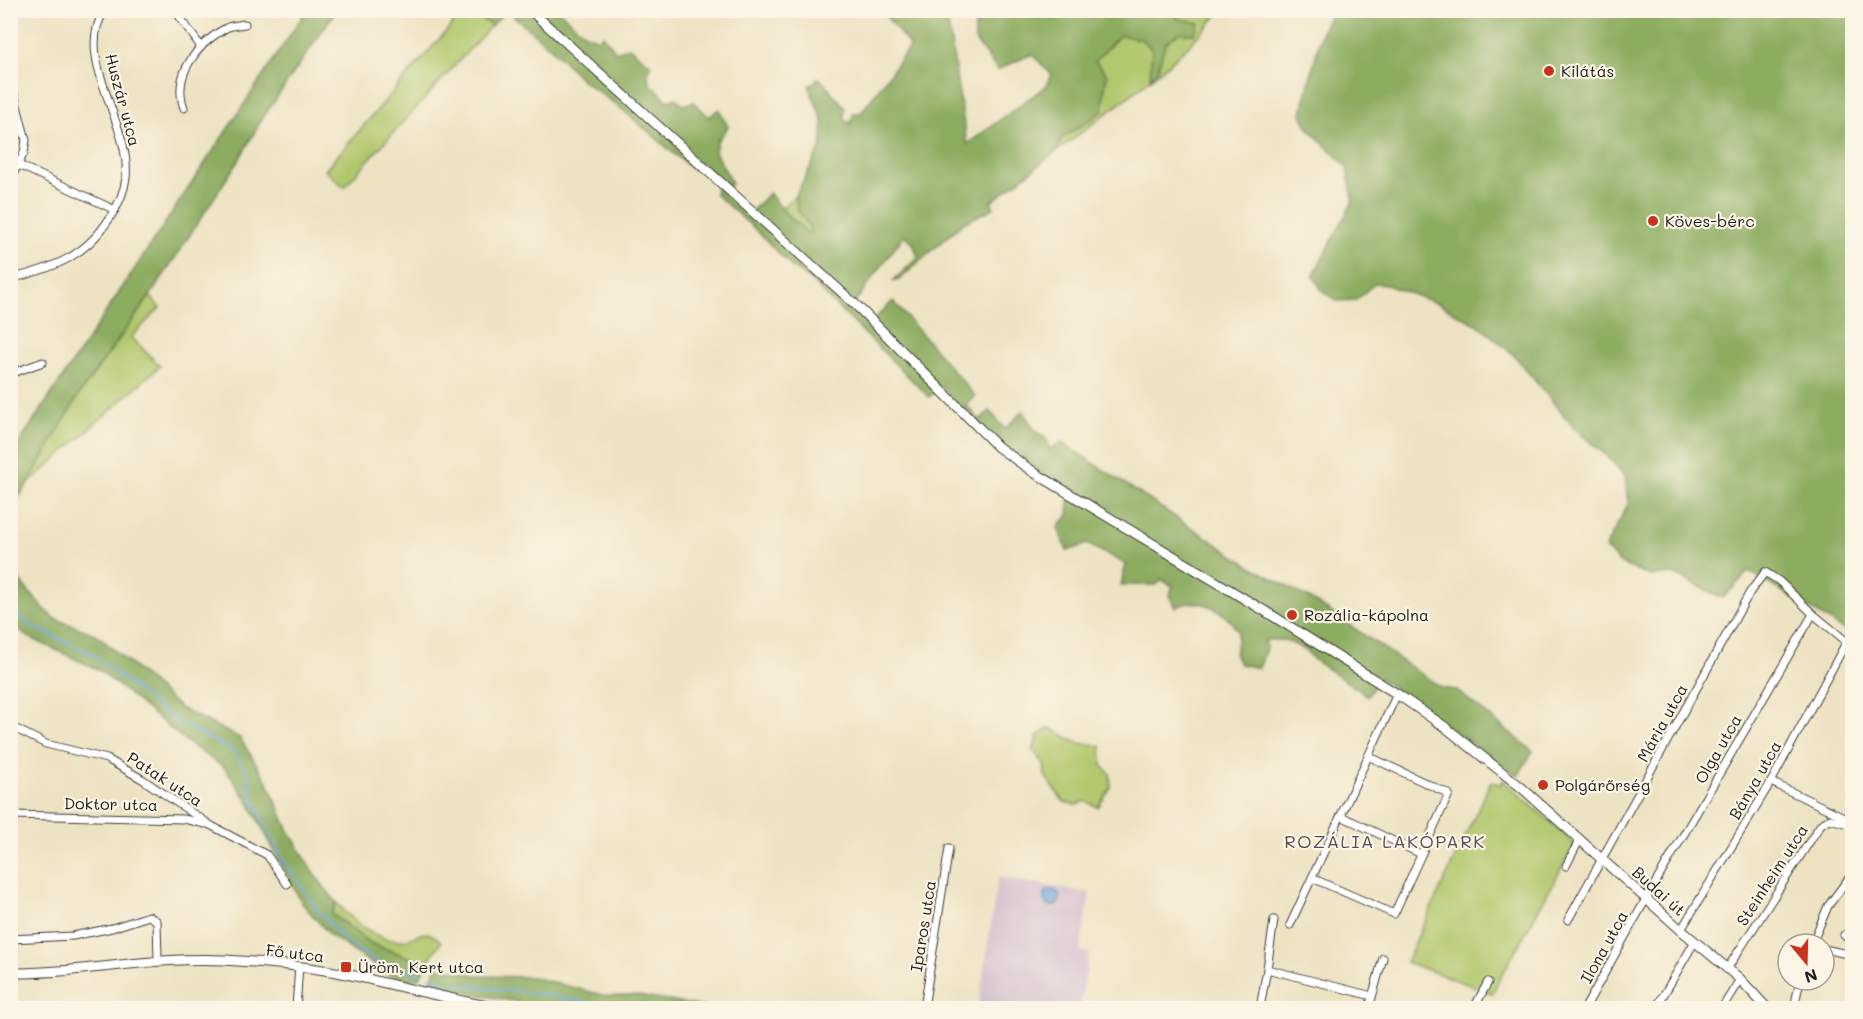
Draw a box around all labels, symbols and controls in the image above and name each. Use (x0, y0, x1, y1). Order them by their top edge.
street label: Huszár utca (101, 51, 146, 149)
place label: Kilátás (1561, 60, 1614, 81)
marker: Kilátás (1542, 64, 1556, 78)
place label: Köves-bérc (1665, 210, 1755, 231)
marker: Köves-bérc (1646, 214, 1660, 228)
place label: Rozália-kápolna (1304, 604, 1429, 625)
marker: Rozália-kápolna (1285, 608, 1299, 622)
street label: Mária utca (1632, 680, 1692, 765)
street label: Olga utca (1689, 710, 1746, 787)
street label: Bánya utca (1724, 737, 1786, 823)
street label: Patak utca (124, 746, 207, 811)
place label: Polgárőrség (1555, 774, 1650, 795)
marker: Polgárőrség (1536, 778, 1550, 792)
street label: Doktor utca (64, 792, 158, 815)
street label: Steinheim utca (1731, 820, 1812, 929)
district label: ROZÁLIA LAKÓPARK (1284, 829, 1486, 853)
street label: Budai út (1628, 861, 1690, 920)
street label: Iparos utca (905, 879, 940, 973)
street label: Ilona utca (1575, 907, 1632, 987)
north arrow (1776, 932, 1836, 992)
street label: Fő utca (265, 939, 326, 967)
place label: Üröm, Kert utca (358, 956, 484, 977)
marker: Üröm, Kert utca (339, 960, 353, 974)
text: N (1802, 965, 1820, 989)

